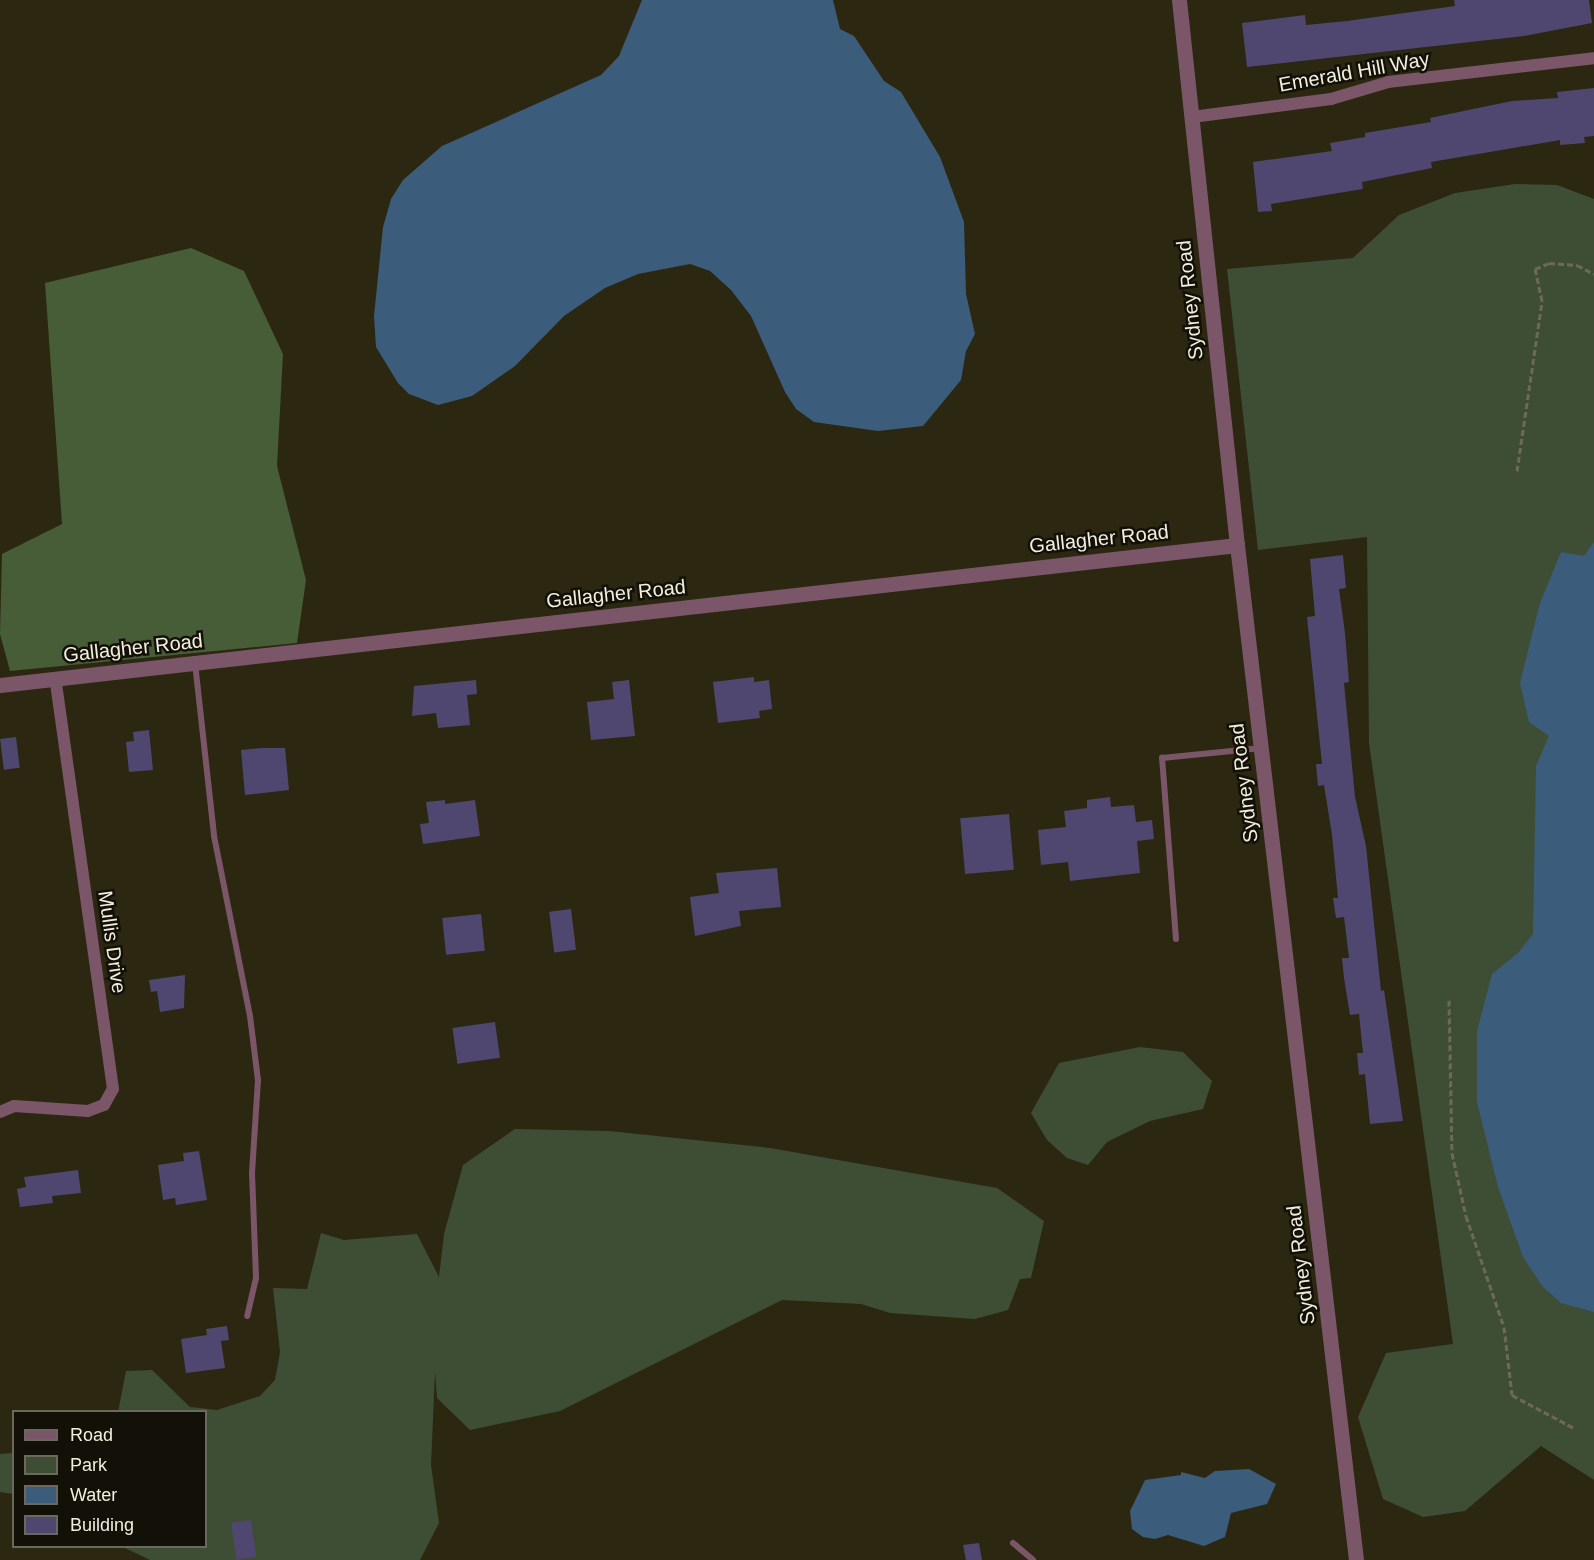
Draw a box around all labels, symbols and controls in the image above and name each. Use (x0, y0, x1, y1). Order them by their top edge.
street label: Emerald Hill Way (1277, 47, 1431, 97)
street label: Sydney Road (1172, 239, 1208, 361)
street label: Gallagher Road (1028, 520, 1170, 558)
street label: Gallagher Road (545, 575, 687, 613)
street label: Gallagher Road (62, 629, 204, 667)
street label: Sydney Road (1225, 722, 1263, 844)
street label: Mullis Drive (93, 889, 131, 995)
street label: Sydney Road (1282, 1204, 1320, 1326)
legend (12, 1410, 207, 1548)
text: Road (70, 1425, 113, 1445)
text: Park (70, 1455, 107, 1475)
text: Water (70, 1485, 117, 1505)
text: Building (70, 1515, 134, 1535)

